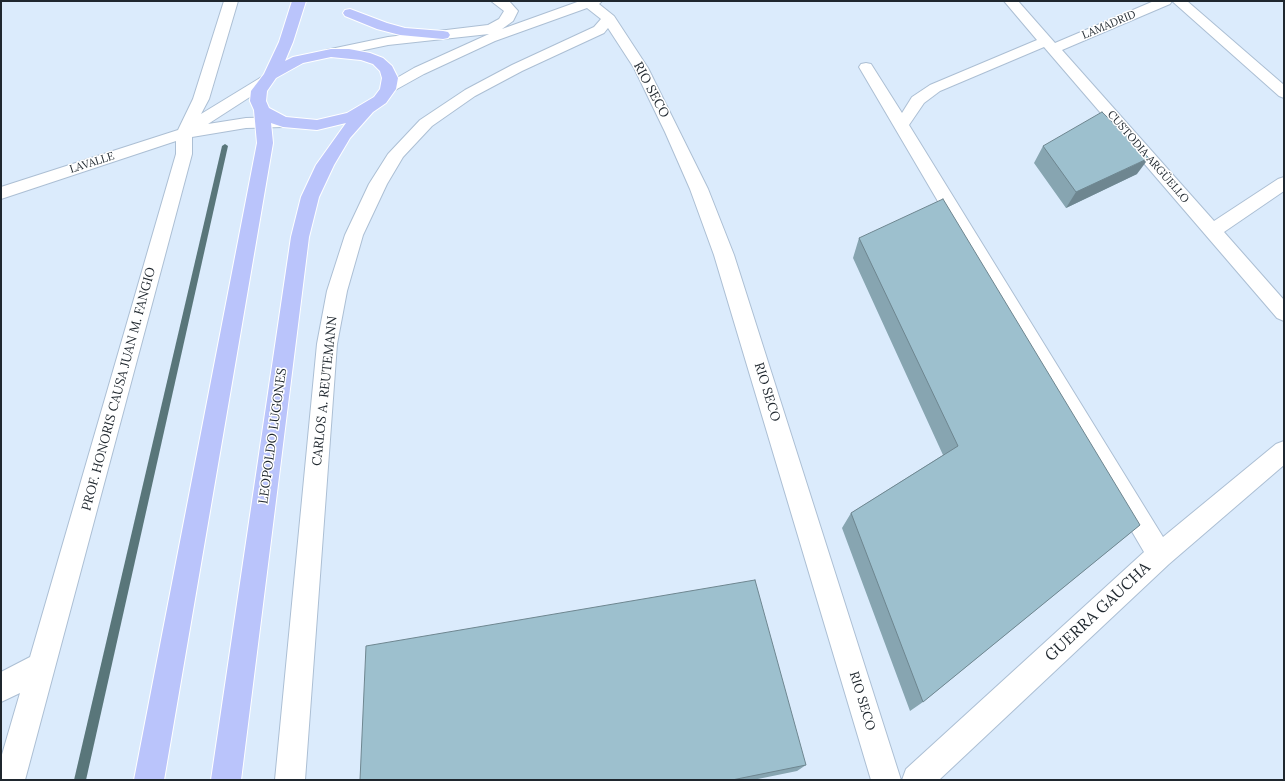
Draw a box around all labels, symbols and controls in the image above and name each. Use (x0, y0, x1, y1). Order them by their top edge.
street label: LAMADRID (1080, 8, 1138, 42)
street label: RIO SECO (630, 59, 672, 121)
street label: CUSTODIA ARGÜELLO (1104, 108, 1192, 206)
street label: LAVALLE (68, 150, 116, 176)
street label: PROF. HONORIS CAUSA JUAN M. FANGIO (79, 265, 159, 513)
street label: CARLOS A. REUTEMANN (309, 315, 341, 467)
street label: RIO SECO (751, 361, 783, 423)
street label: LEOPOLDO LUGONES (256, 367, 290, 505)
street label: GUERRA GAUCHA (1041, 558, 1155, 666)
street label: RIO SECO (846, 670, 878, 732)

